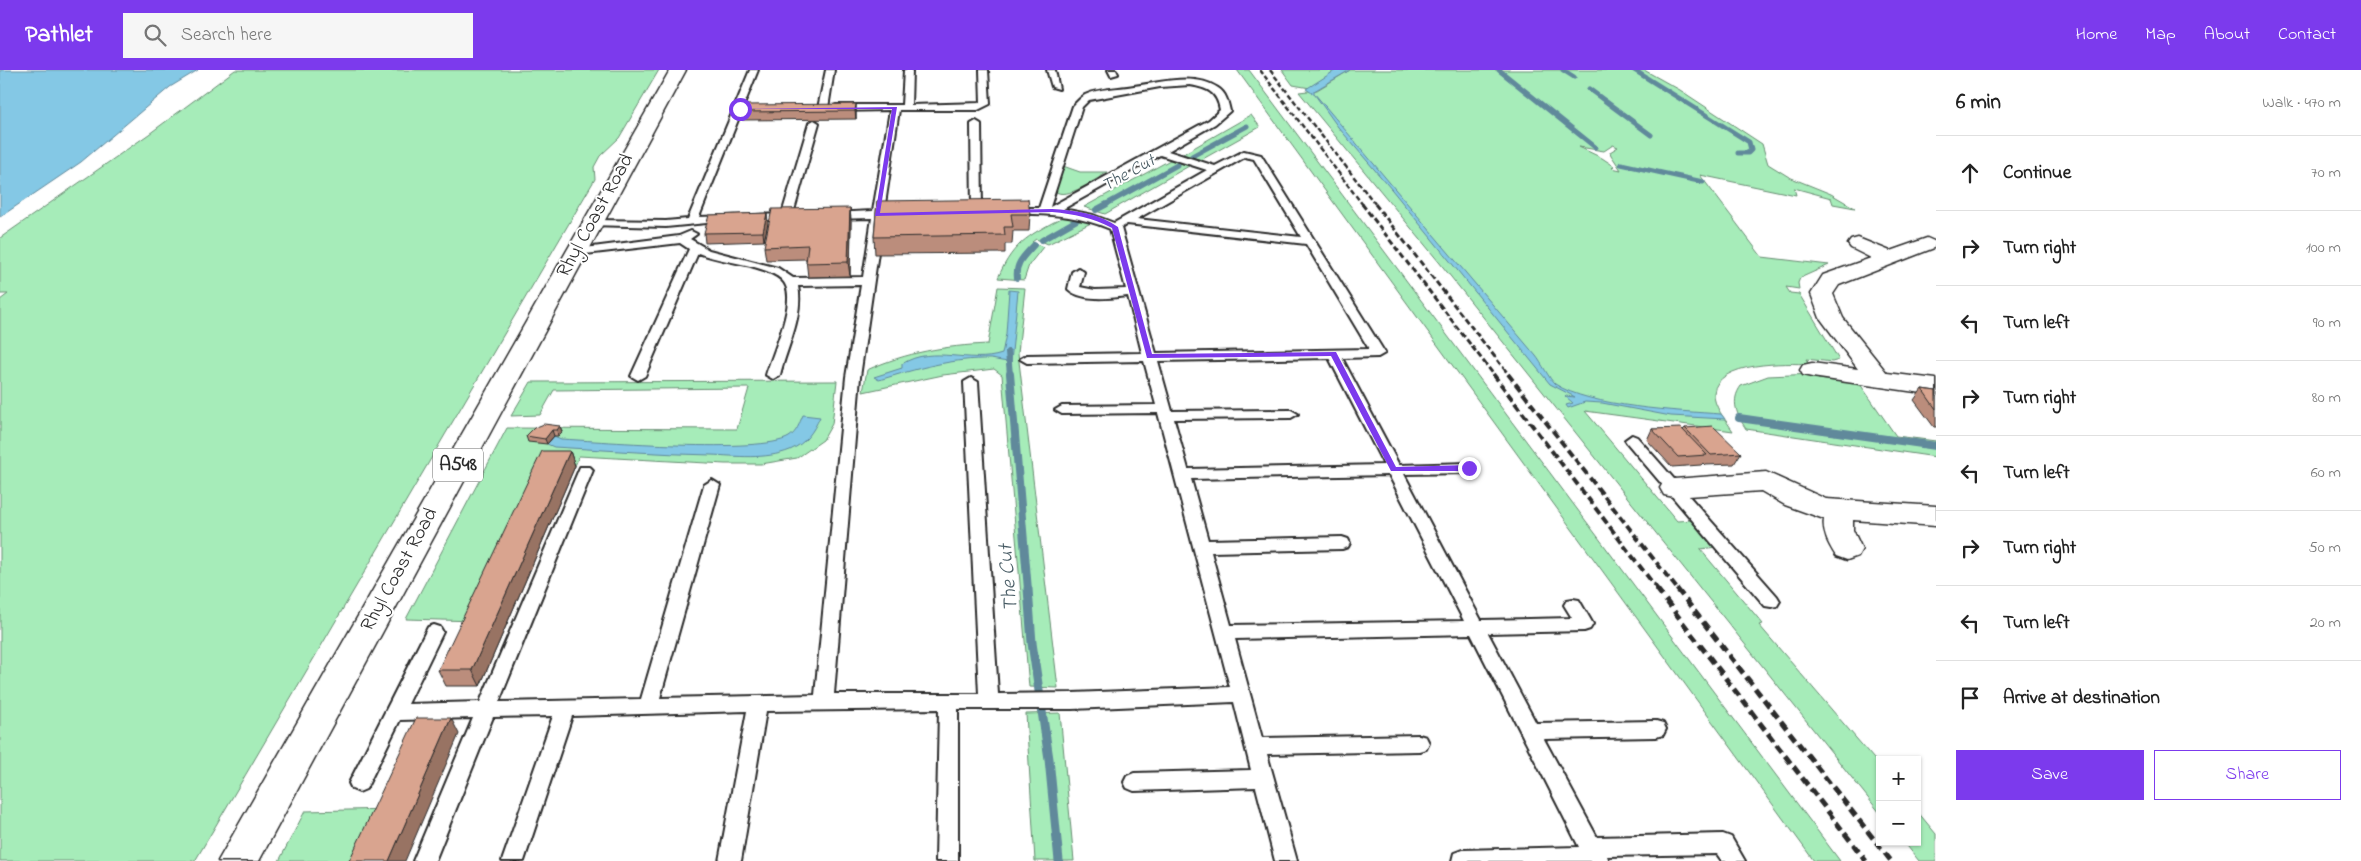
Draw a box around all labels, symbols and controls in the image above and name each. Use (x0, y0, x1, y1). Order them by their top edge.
search box (123, 13, 473, 58)
text: Pathlet (25, 18, 93, 53)
icon: search (141, 21, 169, 49)
text: Search here (181, 22, 272, 49)
text: Home (2076, 22, 2117, 48)
text: Map (2145, 22, 2176, 48)
text: About (2204, 22, 2250, 48)
text: Contact (2278, 22, 2336, 48)
text: 6 min (1956, 88, 2001, 118)
text: Walk · 470 m (2262, 91, 2341, 115)
route start (729, 98, 752, 121)
water label: The Cut (1098, 148, 1162, 199)
street label: Rhyl Coast Road (550, 149, 642, 283)
icon: ahead (1956, 159, 1984, 187)
text: Continue (2003, 160, 2071, 187)
text: 70 m (2311, 161, 2341, 185)
icon: right (1956, 234, 1984, 262)
text: Turn right (2003, 235, 2076, 262)
text: 100 m (2306, 236, 2341, 260)
icon: left (1956, 309, 1984, 337)
text: Turn left (2003, 310, 2070, 337)
text: 90 m (2313, 311, 2341, 335)
icon: right (1956, 384, 1984, 412)
text: Turn right (2003, 385, 2076, 412)
text: 80 m (2312, 386, 2341, 410)
road number: A548 (433, 448, 483, 482)
route end (1458, 457, 1481, 480)
icon: left (1956, 459, 1984, 487)
text: Turn left (2003, 460, 2070, 487)
text: 60 m (2311, 461, 2341, 485)
street label: Rhyl Coast Road (354, 503, 446, 637)
icon: right (1956, 534, 1984, 562)
text: Turn right (2003, 535, 2076, 562)
text: 50 m (2309, 536, 2341, 560)
water label: The Cut (991, 541, 1027, 613)
icon: left (1956, 609, 1984, 637)
text: Turn left (2003, 610, 2070, 637)
text: 20 m (2310, 611, 2341, 635)
icon: arrive (1956, 684, 1984, 712)
text: Arrive at destination (2003, 685, 2160, 712)
button: Save (1956, 750, 2144, 800)
button: Share (2154, 750, 2341, 800)
map controls (1876, 756, 1921, 846)
button: + (1876, 756, 1921, 801)
button: − (1876, 801, 1921, 846)

